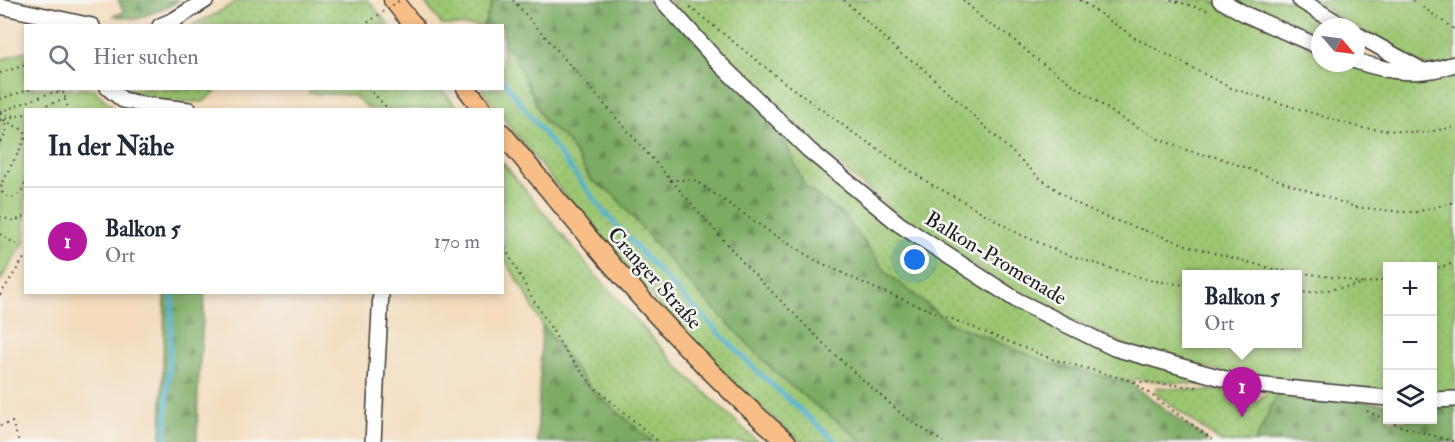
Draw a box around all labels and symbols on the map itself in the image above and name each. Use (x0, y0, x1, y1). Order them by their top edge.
north arrow (1311, 18, 1365, 72)
street label: Balkon-Promenade (920, 205, 1072, 312)
street label: Cranger Straße (601, 221, 708, 335)
your location (900, 245, 929, 274)
pin: 1 (1222, 368, 1262, 417)

